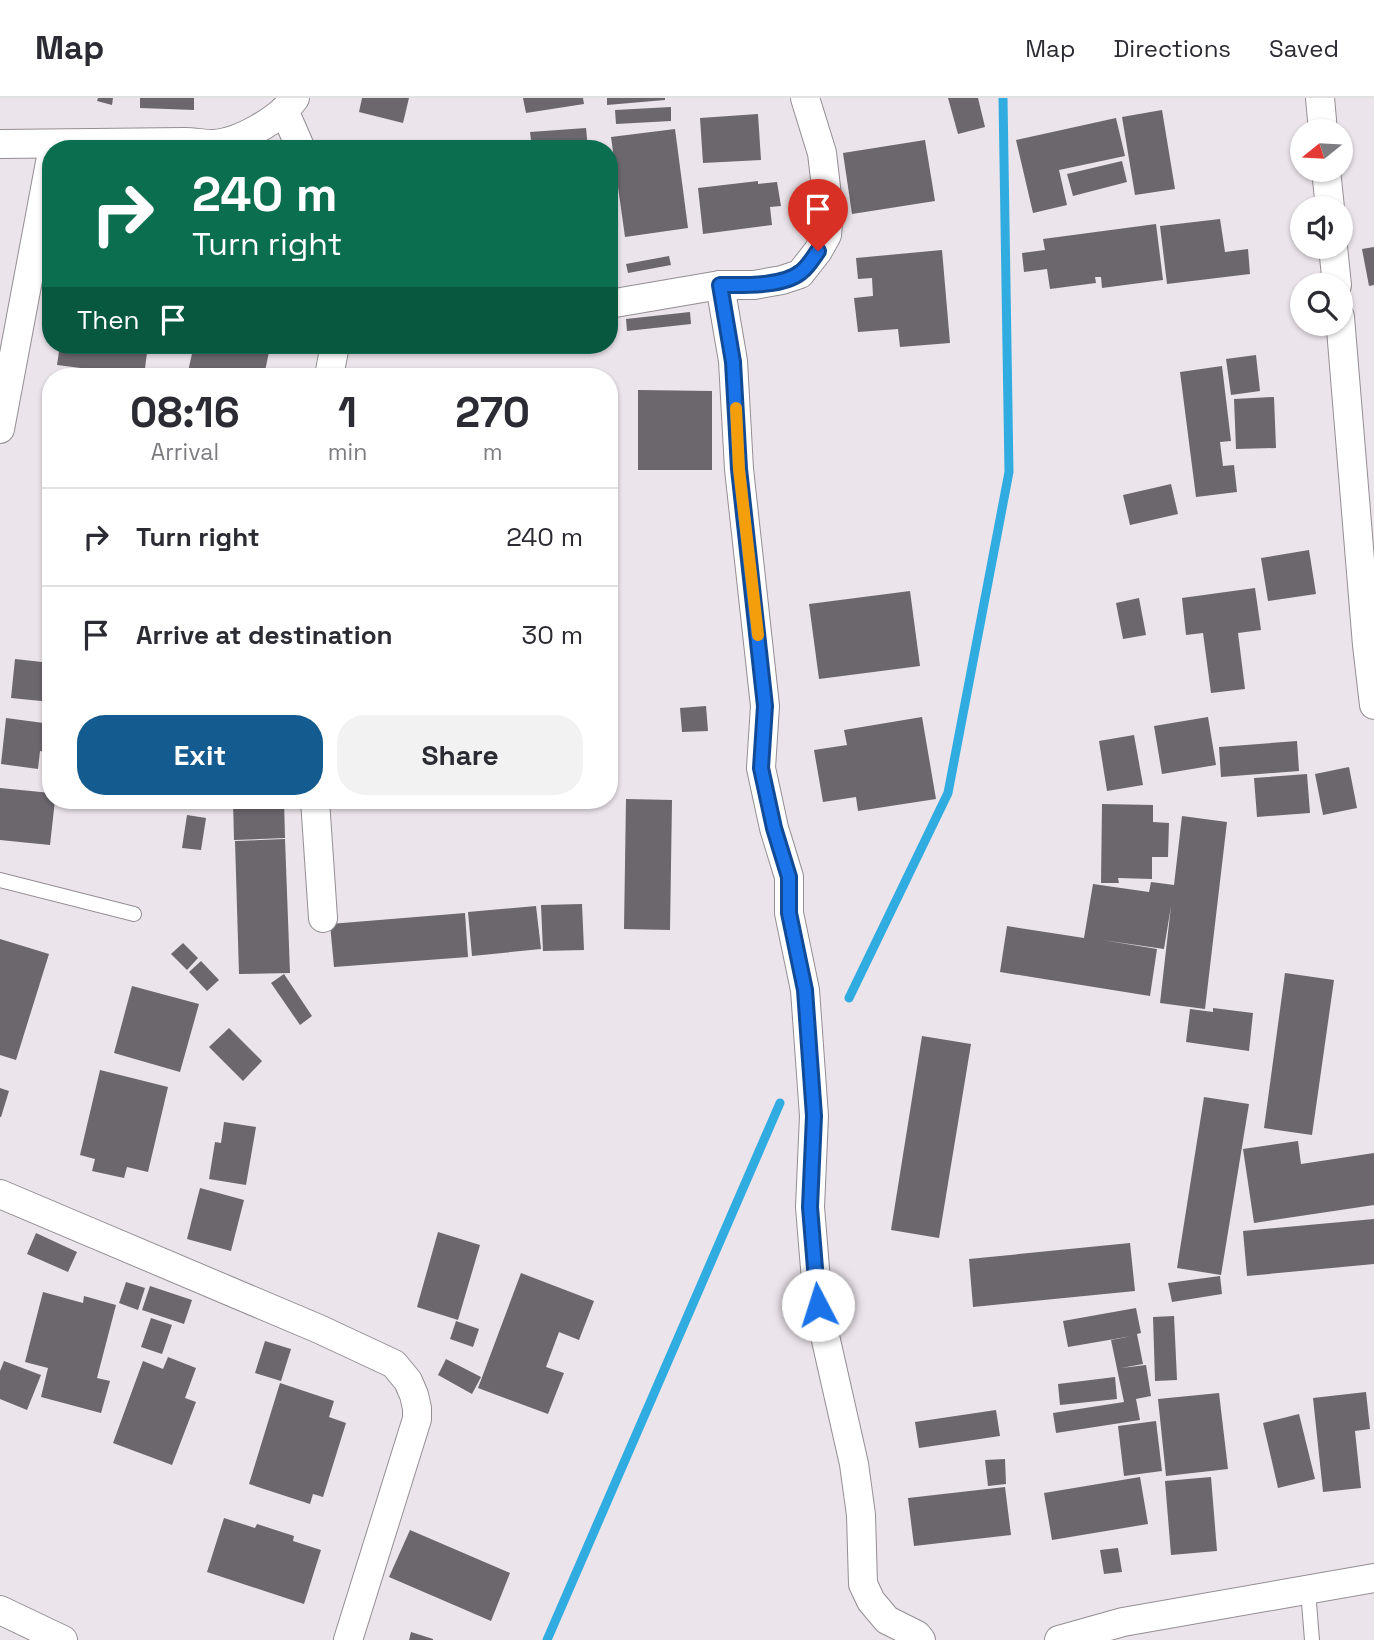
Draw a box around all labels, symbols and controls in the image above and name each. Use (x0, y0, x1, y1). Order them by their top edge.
text: Map (35, 27, 104, 69)
text: Map (1025, 33, 1075, 64)
text: Directions (1113, 33, 1231, 64)
text: Saved (1269, 33, 1339, 64)
north arrow (1290, 119, 1353, 182)
map controls (1290, 119, 1353, 336)
text: 240 m (192, 163, 338, 225)
icon: right (77, 168, 168, 259)
pin (788, 179, 848, 251)
icon: arrive (799, 190, 837, 228)
button: sound (1290, 196, 1353, 259)
text: Turn right (192, 224, 342, 264)
button: search (1290, 273, 1353, 336)
icon: arrive (154, 301, 192, 339)
text: Then (77, 303, 140, 337)
text: 08:16 (130, 386, 240, 439)
text: 1 (338, 386, 357, 439)
text: 270 (455, 386, 530, 439)
text: Arrival (151, 437, 219, 467)
text: min (328, 437, 367, 467)
text: m (483, 437, 503, 467)
icon: right (77, 518, 115, 556)
text: Turn right (136, 520, 260, 554)
text: 240 m (506, 520, 583, 554)
icon: arrive (77, 616, 115, 654)
text: Arrive at destination (136, 618, 393, 652)
text: 30 m (522, 618, 583, 652)
button: Exit (77, 715, 323, 795)
button: Share (337, 715, 583, 795)
position arrow (781, 1268, 855, 1342)

